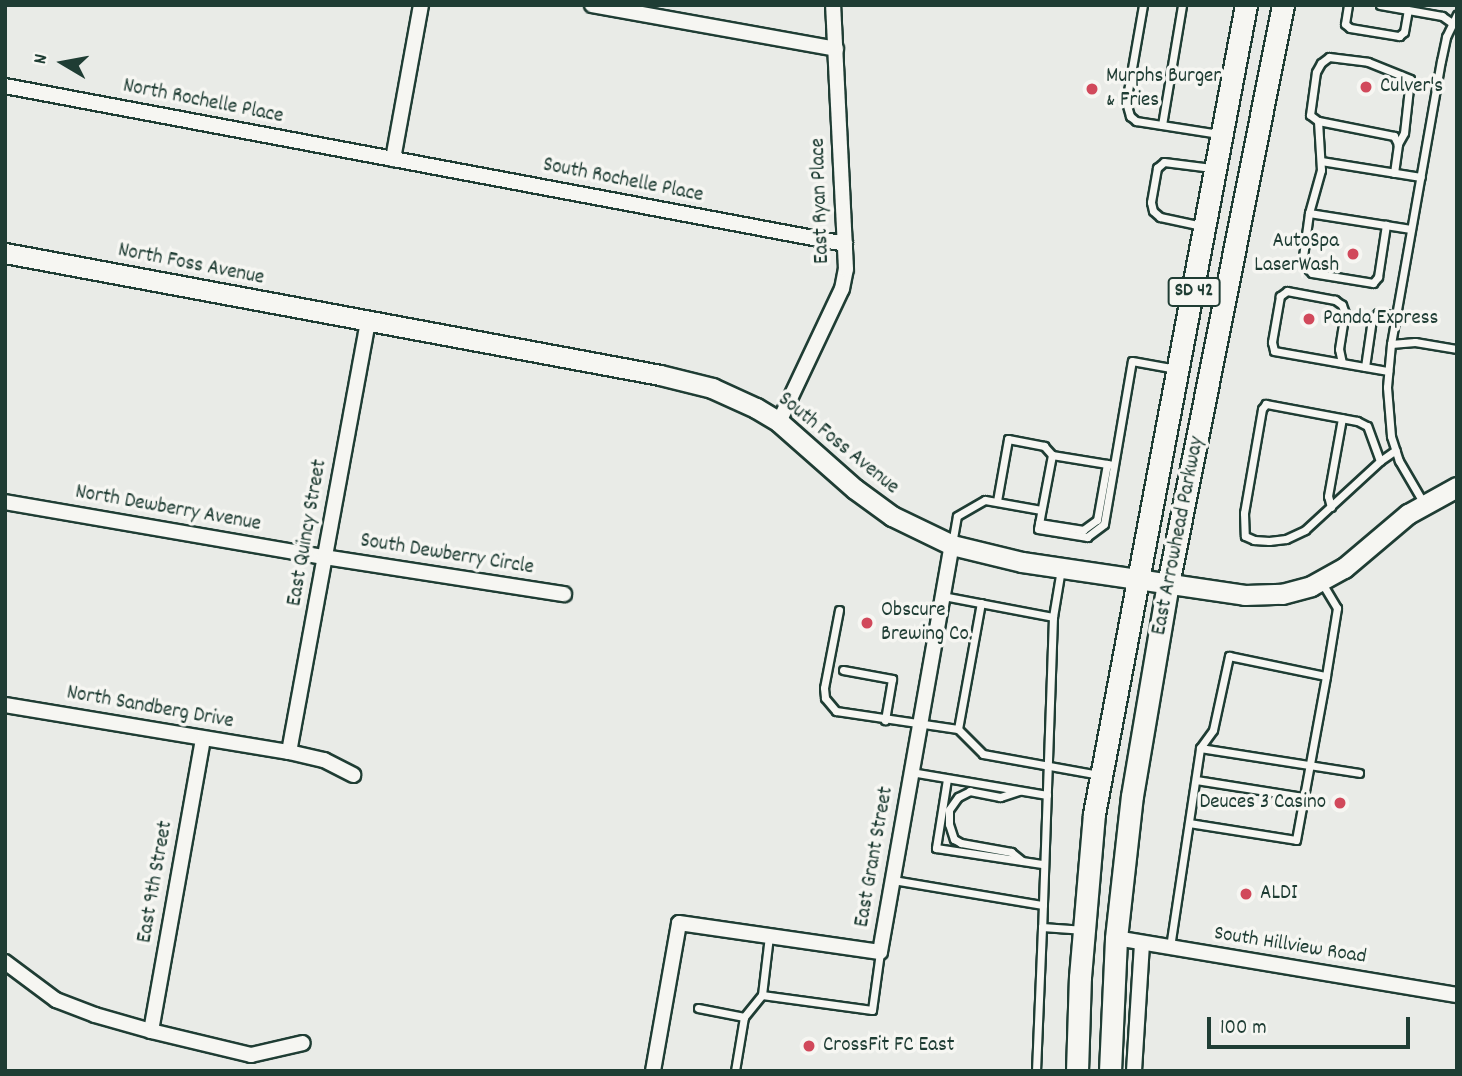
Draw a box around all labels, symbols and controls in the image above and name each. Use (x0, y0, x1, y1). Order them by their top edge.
north arrow (28, 28, 98, 98)
text: N (28, 52, 56, 66)
place label: Murphs Burger & Fries (1106, 64, 1221, 114)
street label: North Rochelle Place (121, 74, 285, 130)
place label: Culver's (1380, 74, 1443, 100)
marker: Culver's (1358, 79, 1374, 95)
marker: Murphs Burger & Fries (1084, 81, 1100, 97)
street label: East Ryan Place (806, 138, 836, 264)
street label: South Rochelle Place (541, 153, 705, 209)
place label: AutoSpa LaserWash (1254, 229, 1339, 279)
street label: North Foss Avenue (116, 238, 266, 292)
marker: AutoSpa LaserWash (1345, 246, 1361, 262)
road number: SD 42 (1166, 276, 1222, 308)
place label: Panda Express (1323, 306, 1438, 332)
marker: Panda Express (1301, 311, 1317, 327)
street label: South Foss Avenue (772, 387, 904, 501)
street label: East Arrowhead Parkway (1147, 435, 1211, 637)
street label: East Quincy Street (283, 458, 333, 608)
street label: North Dewberry Avenue (73, 480, 263, 538)
street label: South Dewberry Circle (358, 529, 536, 581)
place label: Obscure Brewing Co. (881, 598, 972, 648)
marker: Obscure Brewing Co. (859, 615, 875, 631)
street label: North Sandberg Drive (65, 681, 235, 735)
street label: East Grant Street (850, 785, 900, 929)
place label: Deuces 3 Casino (1199, 790, 1326, 816)
marker: Deuces 3 Casino (1332, 795, 1348, 811)
street label: East 9th Street (133, 819, 179, 945)
place label: ALDI (1260, 881, 1297, 907)
marker: ALDI (1238, 886, 1254, 902)
street label: South Hillview Road (1212, 922, 1368, 970)
scale bar (1210, 1002, 1413, 1046)
text: 100 m (1220, 1014, 1267, 1044)
place label: CrossFit FC East (823, 1033, 954, 1059)
marker: CrossFit FC East (801, 1038, 817, 1054)

